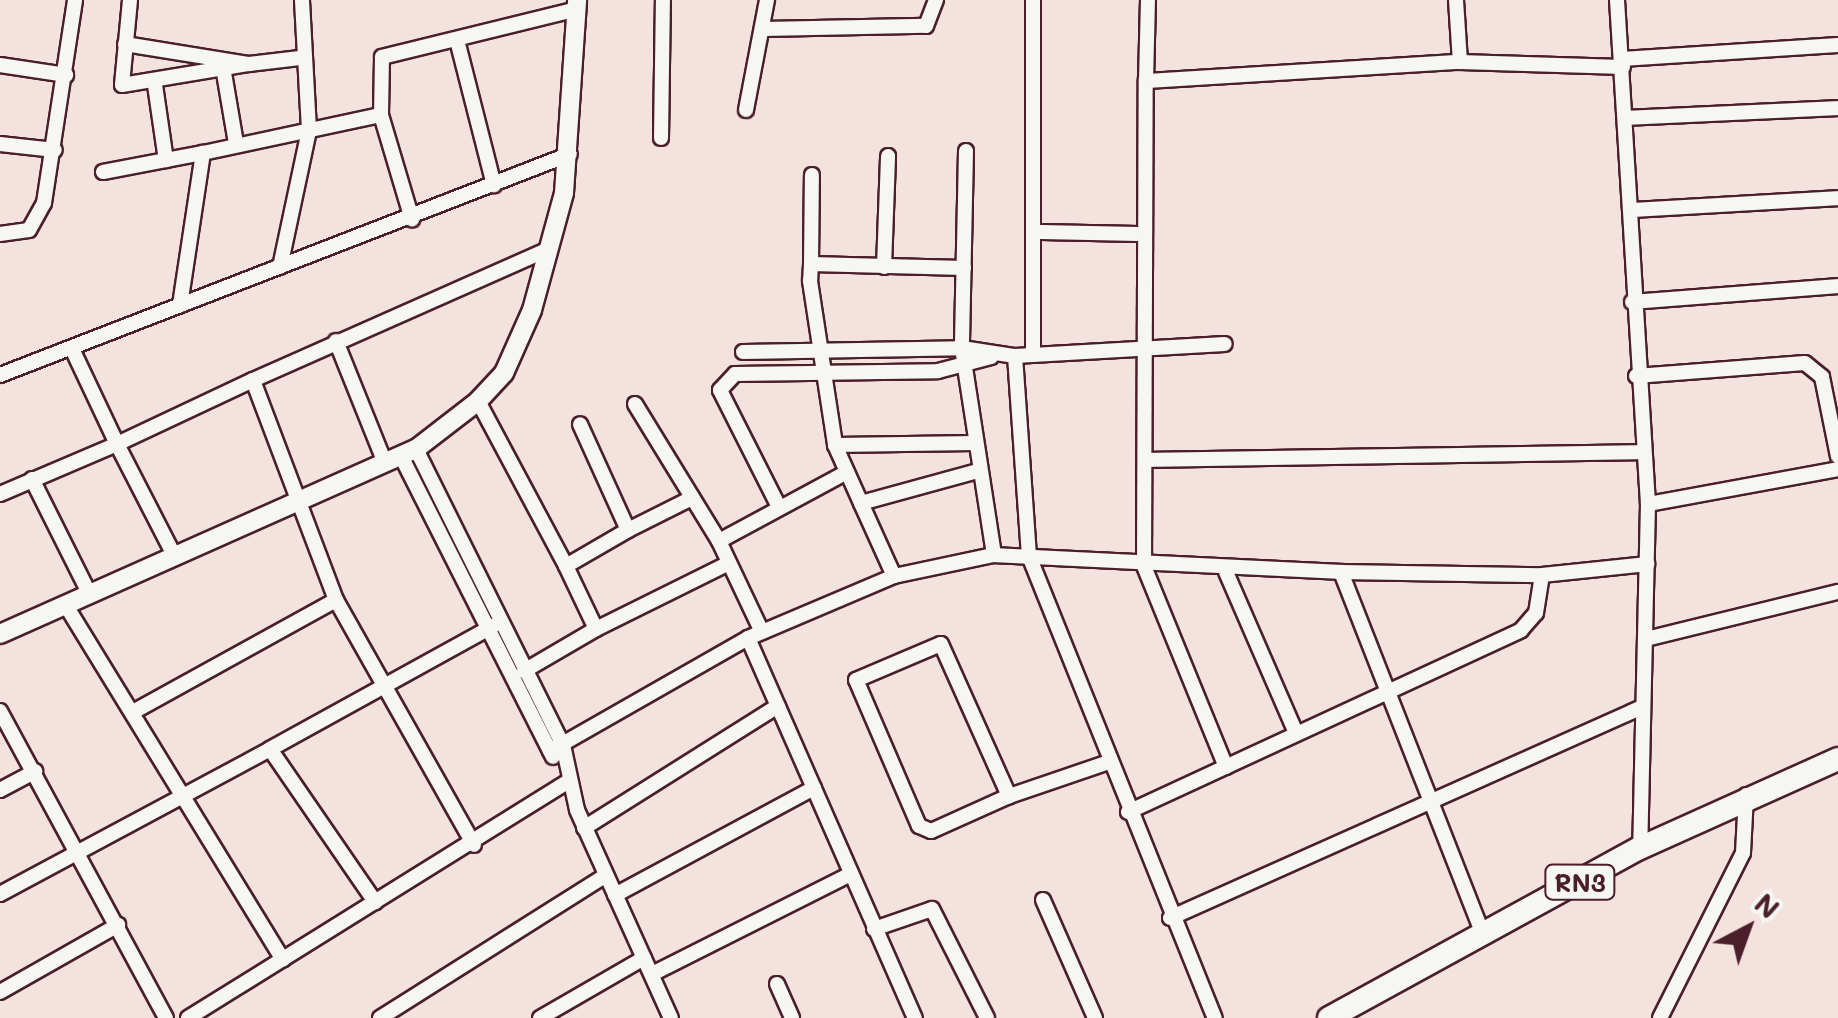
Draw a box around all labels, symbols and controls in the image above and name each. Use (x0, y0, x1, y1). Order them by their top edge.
road number: RN3 (1542, 862, 1618, 902)
north arrow (1698, 878, 1798, 978)
text: N (1748, 885, 1788, 926)

